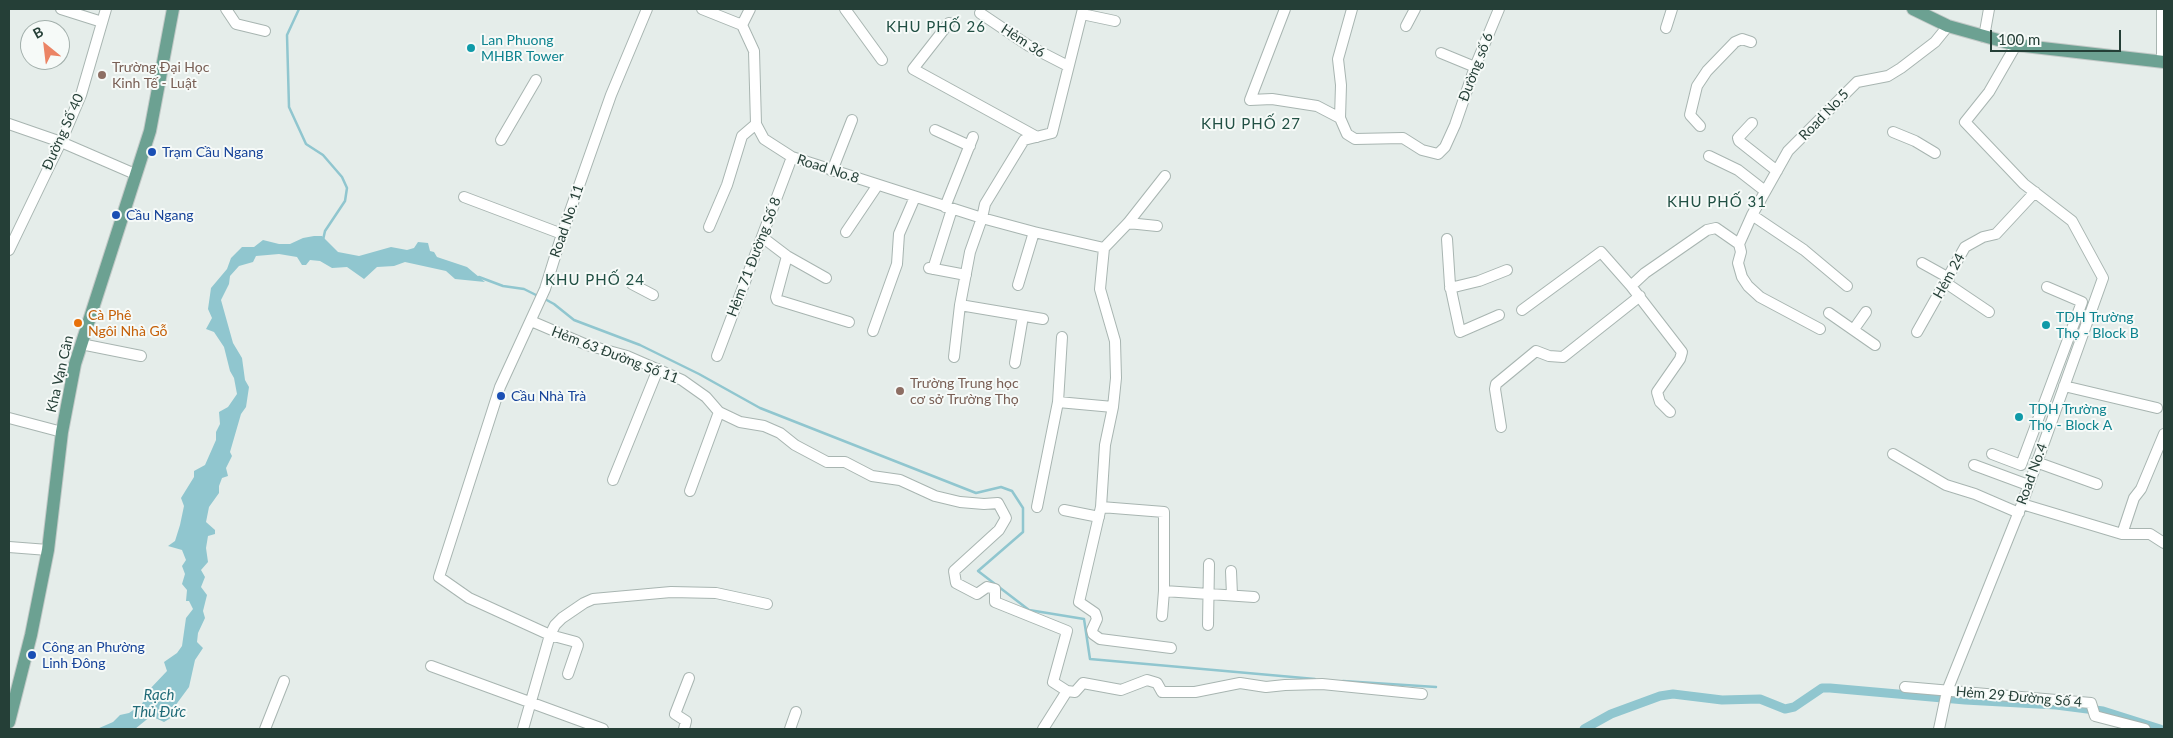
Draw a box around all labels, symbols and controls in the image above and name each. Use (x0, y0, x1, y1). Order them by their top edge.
district label: KHU PHỐ 26 (885, 18, 987, 36)
north arrow (20, 20, 70, 70)
scale bar (1993, 20, 2124, 52)
street label: Hẻm 36 (998, 21, 1048, 61)
text: B (30, 23, 46, 42)
street label: Đường số 6 (1455, 30, 1497, 104)
text: 100 m (1998, 30, 2040, 48)
place label: Lan Phuong MHBR Tower (481, 32, 564, 64)
marker: Lan Phuong MHBR Tower (465, 42, 477, 54)
place label: Trường Đại Học Kinh Tế - Luật (112, 59, 209, 92)
marker: Trường Đại Học Kinh Tế - Luật (96, 69, 108, 81)
street label: Road No.5 (1796, 86, 1852, 144)
street label: Đường Số 40 (39, 91, 87, 173)
district label: KHU PHỐ 27 (1200, 115, 1302, 133)
place label: Trạm Cầu Ngang (162, 144, 263, 160)
marker: Trạm Cầu Ngang (146, 146, 158, 158)
street label: Road No.8 (795, 151, 861, 187)
street label: Road No. 11 (547, 182, 587, 260)
district label: KHU PHỐ 31 (1666, 193, 1768, 211)
street label: Hẻm 71 Đường Số 8 (723, 195, 785, 319)
place label: Cầu Ngang (126, 207, 193, 223)
marker: Cầu Ngang (110, 209, 122, 221)
street label: Hẻm 24 (1930, 250, 1968, 302)
district label: KHU PHỐ 24 (544, 271, 646, 289)
place label: Cà Phê Ngôi Nhà Gỗ (88, 307, 168, 340)
place label: TDH Trường Thọ - Block B (2056, 309, 2139, 342)
marker: Cà Phê Ngôi Nhà Gỗ (72, 317, 84, 329)
marker: TDH Trường Thọ - Block B (2040, 319, 2052, 331)
street label: Hẻm 63 Đường Số 11 (549, 323, 681, 387)
street label: Kha Vạn Cân (43, 334, 77, 414)
place label: Trường Trung học cơ sở Trường Thọ (910, 375, 1019, 408)
marker: Trường Trung học cơ sở Trường Thọ (894, 385, 906, 397)
place label: Cầu Nhà Trà (511, 388, 586, 404)
marker: Cầu Nhà Trà (495, 390, 507, 402)
place label: TDH Trường Thọ - Block A (2029, 401, 2112, 434)
marker: TDH Trường Thọ - Block A (2013, 411, 2025, 423)
street label: Road No.4 (2013, 441, 2051, 507)
place label: Công an Phường Linh Đông (42, 639, 145, 672)
marker: Công an Phường Linh Đông (26, 649, 38, 661)
street label: Hẻm 29 Đường Số 4 (1955, 683, 2083, 711)
water label: Rạch Thủ Đức (132, 686, 186, 721)

